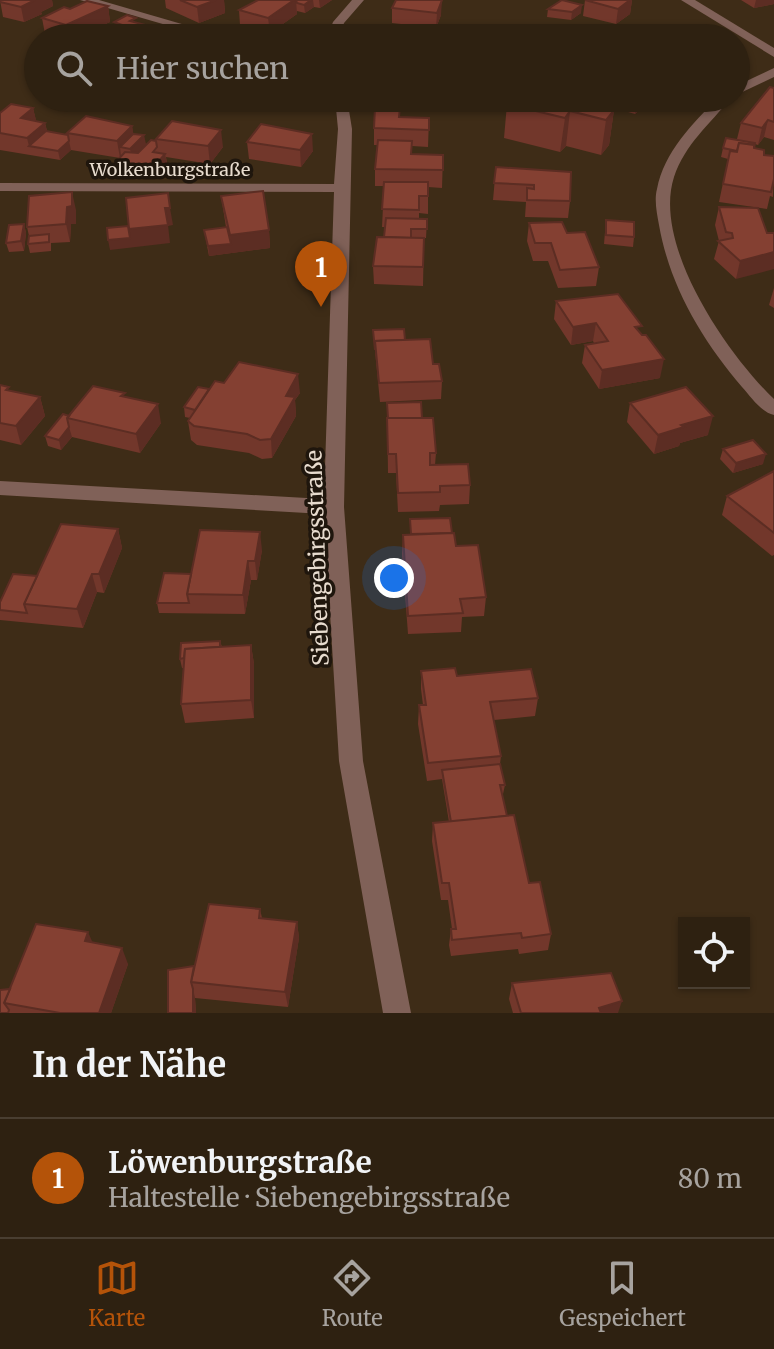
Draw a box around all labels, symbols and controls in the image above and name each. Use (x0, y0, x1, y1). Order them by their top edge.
search box (24, 24, 750, 112)
icon: search (52, 46, 96, 90)
text: Hier suchen (116, 49, 289, 87)
street label: Wolkenburgstraße (89, 158, 250, 181)
pin: 1 (295, 241, 347, 307)
street label: Siebengebirgsstraße (299, 450, 335, 666)
your location (374, 558, 414, 598)
map controls (678, 917, 750, 989)
button: locate (678, 917, 750, 989)
text: In der Nähe (32, 1044, 226, 1086)
text: Löwenburgstraße (108, 1143, 372, 1181)
text: 1 (52, 1162, 64, 1195)
text: 80 m (678, 1162, 742, 1195)
text: Haltestelle · Siebengebirgsstraße (108, 1181, 510, 1214)
tab: Karte (88, 1256, 145, 1332)
tab: Route (322, 1256, 383, 1332)
tab: Gespeichert (559, 1256, 686, 1332)

